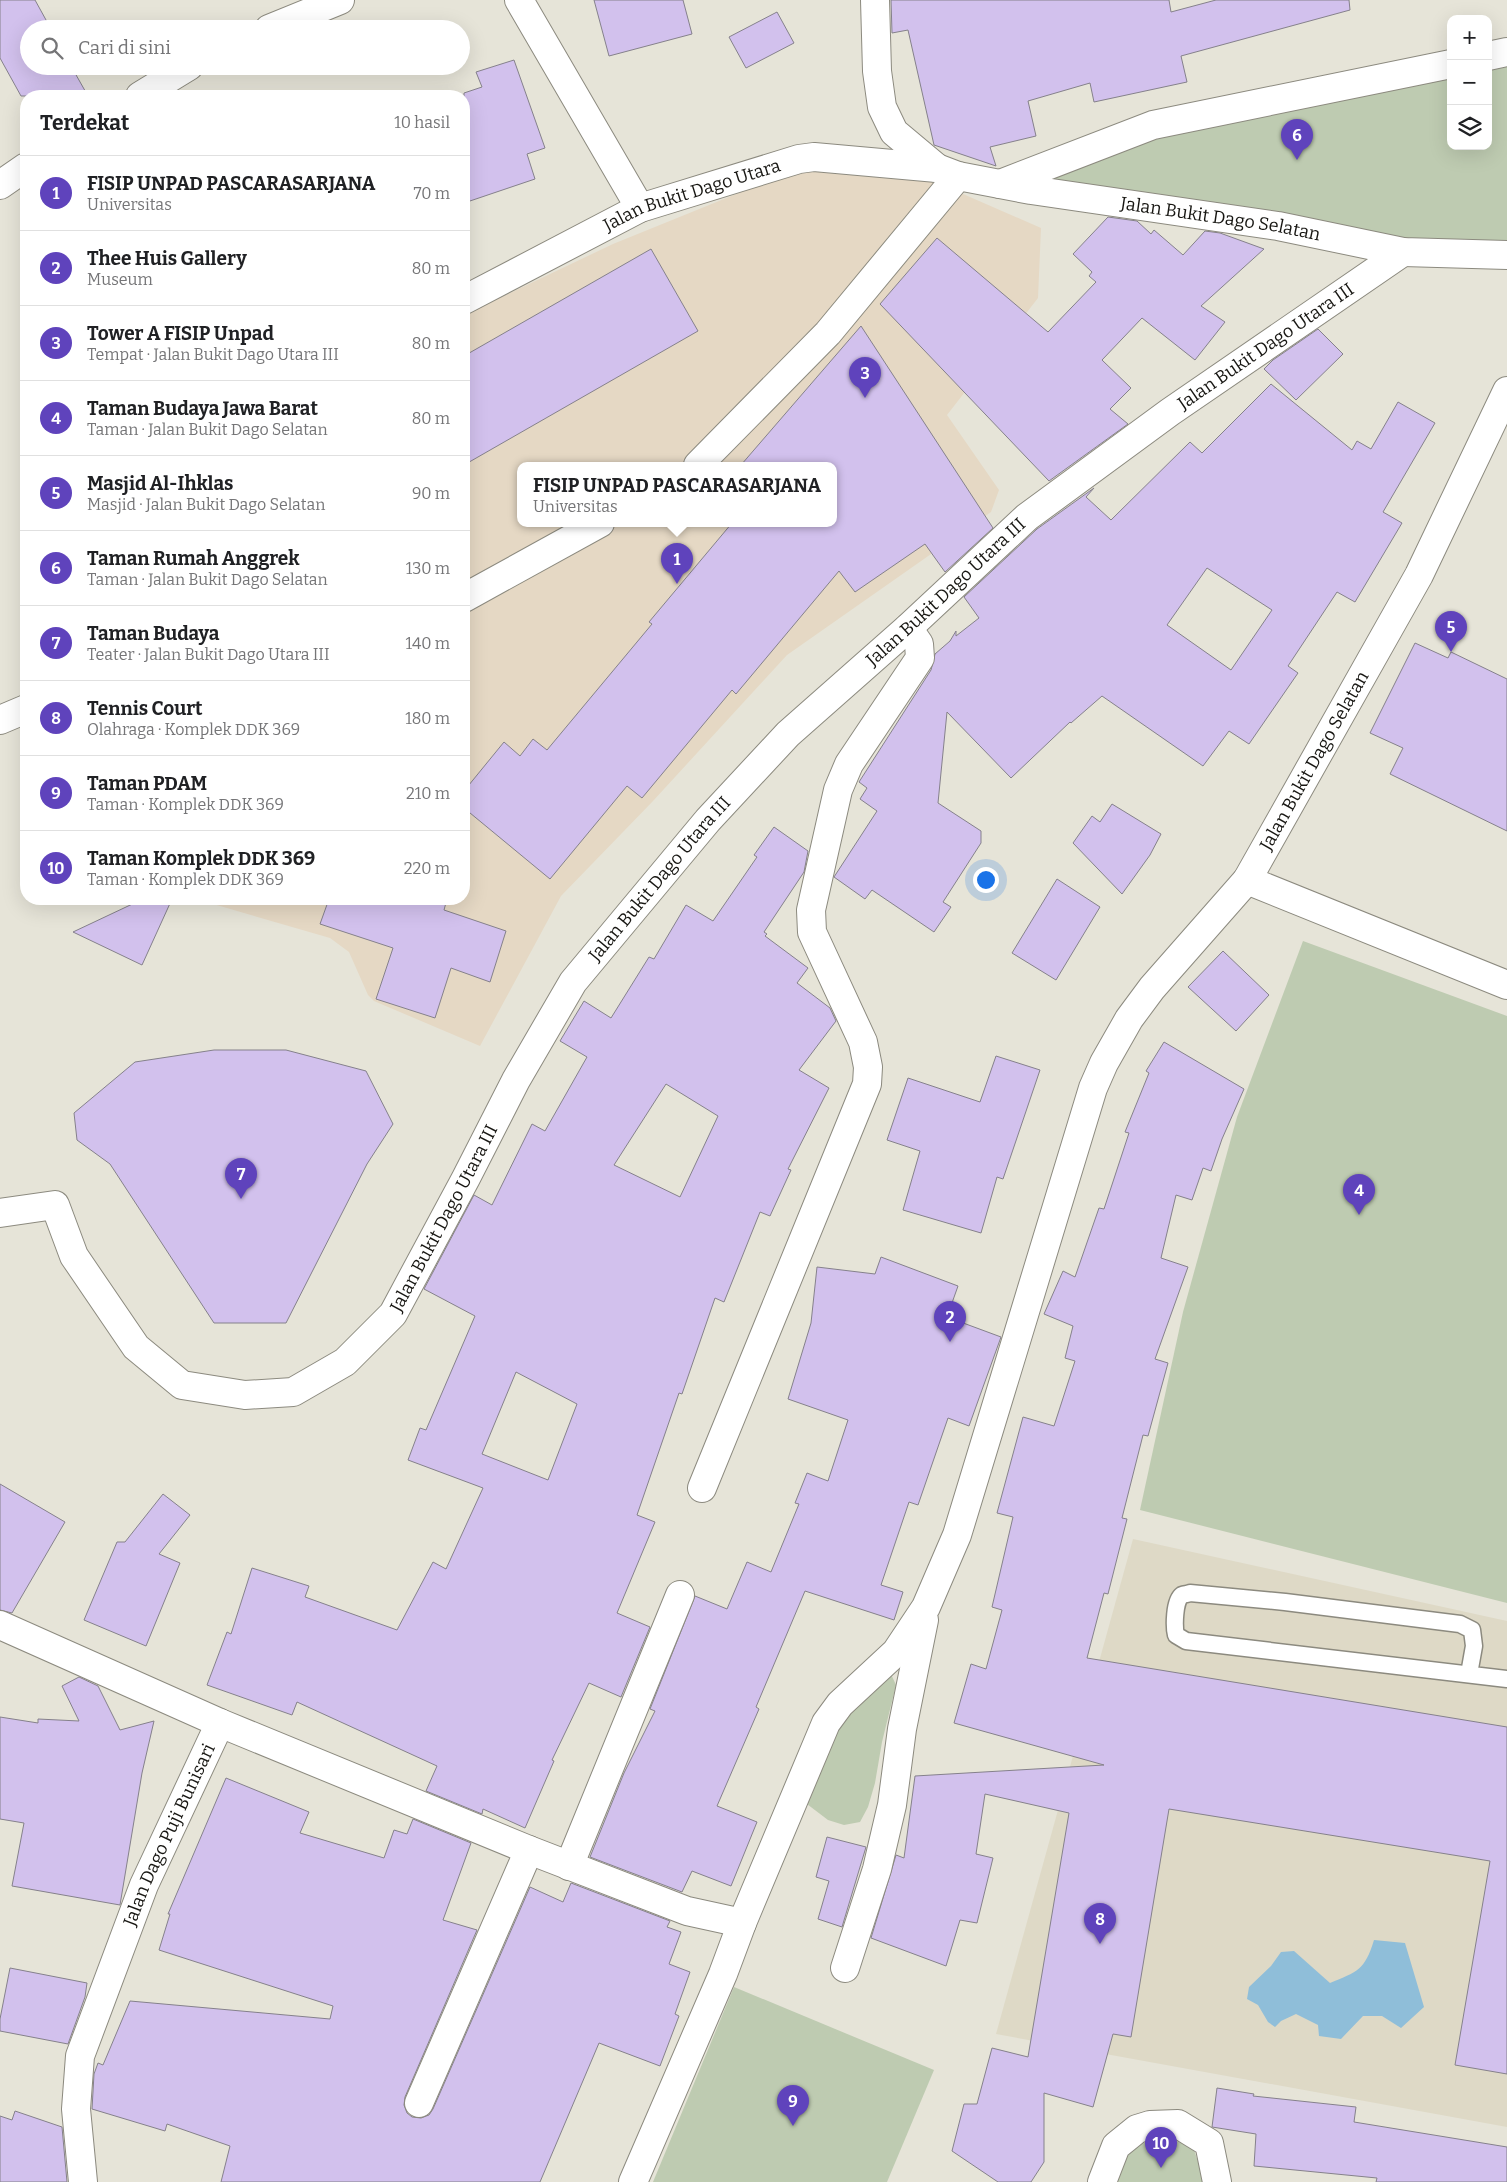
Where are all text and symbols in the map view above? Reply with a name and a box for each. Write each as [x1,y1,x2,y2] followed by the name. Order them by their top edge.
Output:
[1447,15,1492,150] map controls
[1447,15,1492,60] button: +
[20,20,470,75] search box
[38,34,66,62] icon: search
[78,36,171,59] text: Cari di sini
[1447,60,1492,105] button: −
[1447,105,1492,150] button: layers
[40,110,129,136] text: Terdekat
[394,113,450,132] text: 10 hasil
[1281,119,1313,160] pin: 6
[599,154,783,237] street label: Jalan Bukit Dago Utara
[87,172,375,195] text: FISIP UNPAD PASCARASARJANA
[53,184,59,203] text: 1
[414,184,450,203] text: 70 m
[1118,192,1323,246] street label: Jalan Bukit Dago Selatan
[87,195,172,214] text: Universitas
[87,247,247,270] text: Thee Huis Gallery
[51,259,61,278] text: 2
[412,259,450,278] text: 80 m
[87,270,153,289] text: Museum
[1173,278,1358,415] street label: Jalan Bukit Dago Utara III
[87,322,274,345] text: Tower A FISIP Unpad
[51,334,61,353] text: 3
[412,334,450,353] text: 80 m
[87,345,339,364] text: Tempat · Jalan Bukit Dago Utara III
[849,357,881,398] pin: 3
[87,397,318,420] text: Taman Budaya Jawa Barat
[51,409,61,428] text: 4
[412,409,450,428] text: 80 m
[87,420,328,439] text: Taman · Jalan Bukit Dago Selatan
[517,462,837,527] popup
[87,472,233,495] text: Masjid Al-Ihklas
[533,474,821,497] text: FISIP UNPAD PASCARASARJANA
[52,484,60,503] text: 5
[412,484,450,503] text: 90 m
[87,495,325,514] text: Masjid · Jalan Bukit Dago Selatan
[533,497,618,516] text: Universitas
[861,513,1030,671] street label: Jalan Bukit Dago Utara III
[661,543,693,584] pin: 1
[87,547,300,570] text: Taman Rumah Anggrek
[51,559,61,578] text: 6
[406,559,450,578] text: 130 m
[87,570,328,589] text: Taman · Jalan Bukit Dago Selatan
[1435,611,1467,652] pin: 5
[87,622,219,645] text: Taman Budaya
[52,634,60,653] text: 7
[405,634,450,653] text: 140 m
[87,645,330,664] text: Teater · Jalan Bukit Dago Utara III
[1255,667,1374,855] street label: Jalan Bukit Dago Selatan
[87,697,203,720] text: Tennis Court
[51,709,61,728] text: 8
[405,709,450,728] text: 180 m
[87,720,300,739] text: Olahraga · Komplek DDK 369
[87,772,207,795] text: Taman PDAM
[51,784,61,803] text: 9
[406,784,450,803] text: 210 m
[583,792,735,967] street label: Jalan Bukit Dago Utara III
[87,795,284,814] text: Taman · Komplek DDK 369
[87,847,315,870] text: Taman Komplek DDK 369
[47,859,65,878] text: 10
[404,859,450,878] text: 220 m
[973,867,999,893] your location
[87,870,284,889] text: Taman · Komplek DDK 369
[385,1121,502,1317] street label: Jalan Bukit Dago Utara III
[225,1158,257,1199] pin: 7
[1343,1174,1375,1215] pin: 4
[934,1301,966,1342] pin: 2
[118,1740,220,1930] street label: Jalan Dago Puji Bunisari
[1084,1903,1116,1944] pin: 8
[777,2085,809,2126] pin: 9
[1145,2127,1177,2168] pin: 10

